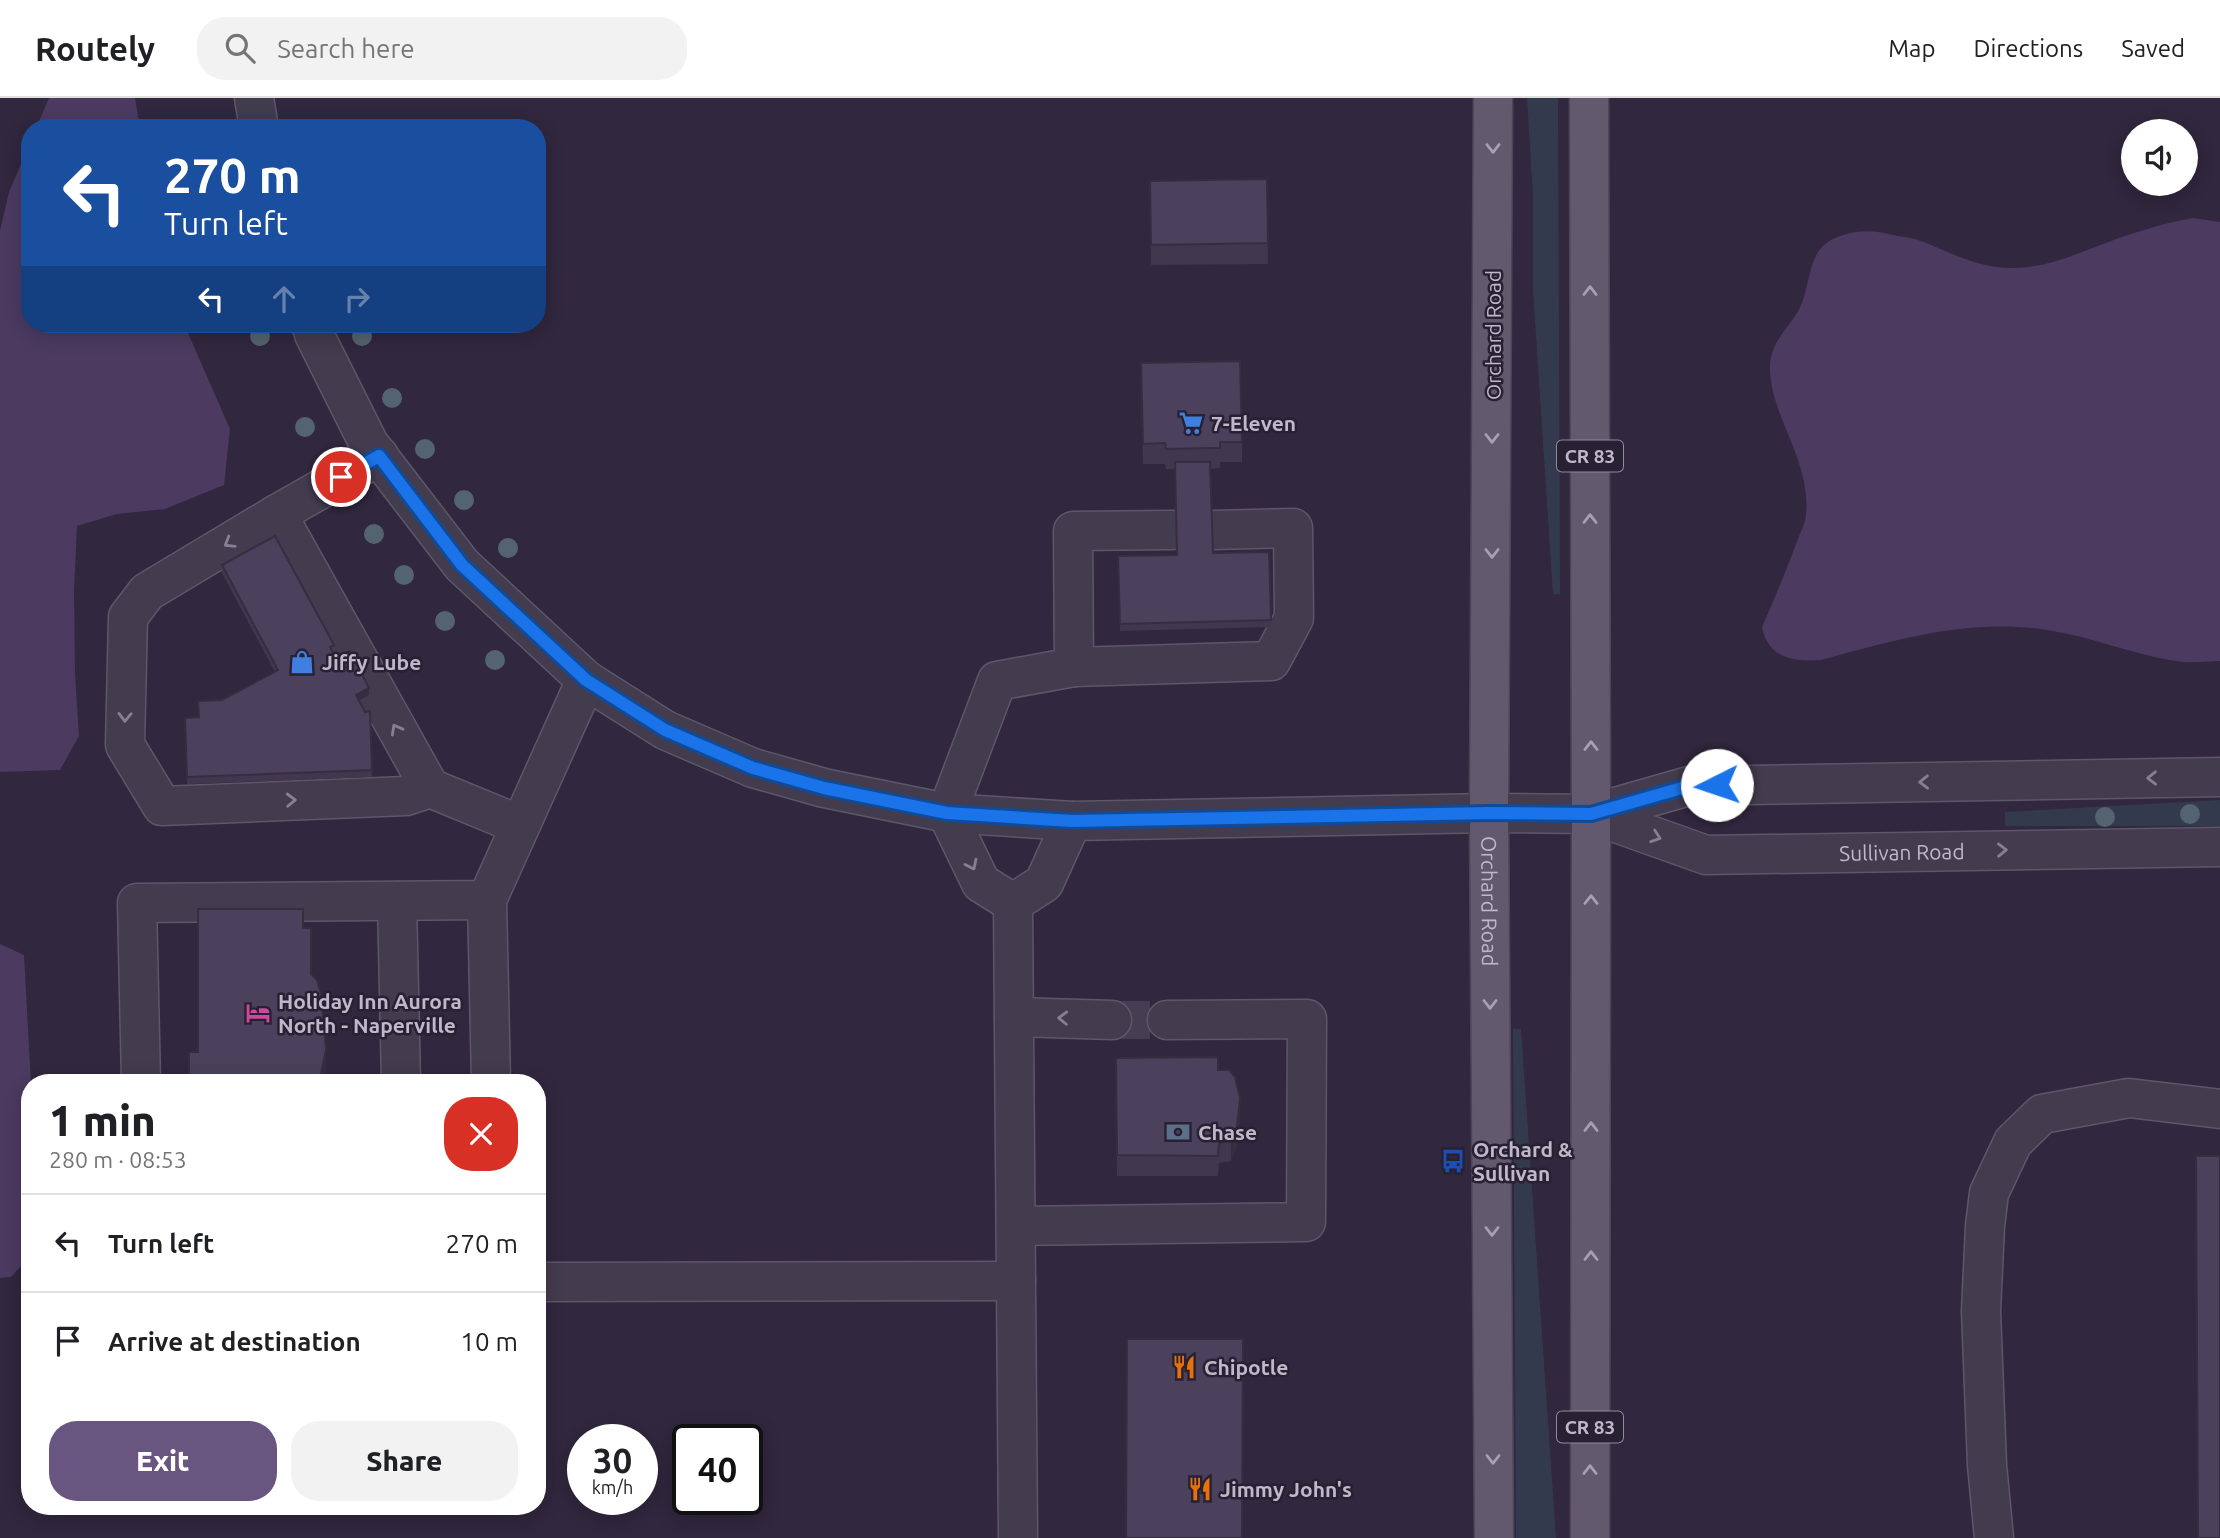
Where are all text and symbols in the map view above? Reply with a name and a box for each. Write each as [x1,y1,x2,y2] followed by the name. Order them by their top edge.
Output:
[197,17,687,80] search box
[221,29,259,67] icon: search
[35,30,155,67] text: Routely
[277,34,415,63] text: Search here
[1888,35,1935,62] text: Map
[1973,35,2083,62] text: Directions
[2121,35,2185,62] text: Saved
[2121,119,2198,196] map controls
[2121,119,2198,196] button: sound
[1485,143,1501,154] one-way arrow
[49,147,140,238] icon: left
[164,147,301,202] text: 270 m
[164,205,288,241] text: Turn left
[1481,270,1505,400] street label: Orchard Road
[192,280,230,318] icon: left
[265,280,303,318] icon: ahead
[338,280,376,318] icon: right
[1582,285,1598,296] one-way arrow
[1177,409,1205,437] supermarket icon: 7-Eleven
[1211,411,1296,435] place label: 7-Eleven
[1484,433,1500,443] one-way arrow
[1557,440,1623,472] road number: CR 83
[311,447,371,507] pin
[322,458,360,496] icon: arrive
[1582,513,1598,523] one-way arrow
[223,535,236,548] one-way arrow
[1484,548,1500,559] one-way arrow
[288,648,316,676] shop icon: Jiffy Lube
[322,650,421,674] place label: Jiffy Lube
[118,712,133,723] one-way arrow
[391,723,404,736] one-way arrow
[1583,740,1599,751] one-way arrow
[1680,748,1754,822] position arrow
[2146,771,2157,786] one-way arrow
[1919,774,1929,790] one-way arrow
[285,793,296,808] one-way arrow
[1649,829,1661,843] one-way arrow
[1477,836,1502,966] street label: Orchard Road
[1839,839,1965,865] street label: Sullivan Road
[1997,843,2008,858] one-way arrow
[964,858,978,870] one-way arrow
[1583,894,1599,905] one-way arrow
[278,989,462,1037] place label: Holiday Inn Aurora North - Naperville
[244,999,272,1027] hotel icon: Holiday Inn Aurora North - Naperville
[1482,999,1498,1010] one-way arrow
[1057,1011,1068,1026] one-way arrow
[49,1097,156,1144] text: 1 min
[444,1097,518,1171] button: close
[1164,1118,1192,1146] bank icon: Chase
[1198,1120,1257,1144] place label: Chase
[1583,1122,1599,1132] one-way arrow
[1473,1137,1573,1185] place label: Orchard & Sullivan
[49,1147,187,1172] text: 280 m · 08:53
[1439,1147,1467,1175] bus stop icon: Orchard & Sullivan
[49,1224,87,1262] icon: left
[1484,1227,1500,1237] one-way arrow
[108,1229,214,1258] text: Turn left
[446,1229,518,1258] text: 270 m
[1583,1250,1598,1261] one-way arrow
[49,1322,87,1360] icon: arrive
[108,1327,361,1356] text: Arrive at destination
[460,1327,518,1356] text: 10 m
[1170,1353,1198,1381] restaurant icon: Chipotle
[1204,1355,1288,1379] place label: Chipotle
[1557,1412,1623,1442] road number: CR 83
[49,1421,277,1501] button: Exit
[291,1421,518,1501] button: Share
[672,1424,763,1515] speed limit sign: 40
[593,1440,632,1480] text: 30
[1485,1454,1501,1465] one-way arrow
[1582,1464,1598,1475] one-way arrow
[1186,1475,1214,1503] restaurant icon: Jimmy John's
[592,1477,633,1497] text: km/h
[1220,1477,1352,1501] place label: Jimmy John's

